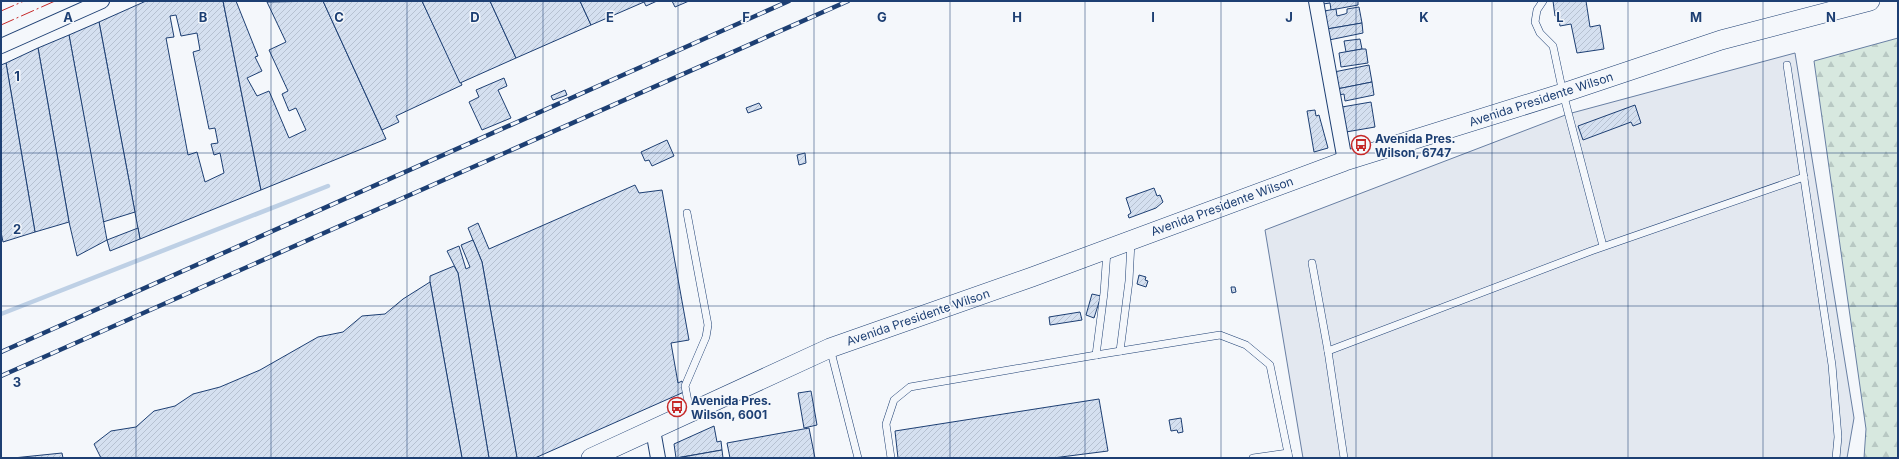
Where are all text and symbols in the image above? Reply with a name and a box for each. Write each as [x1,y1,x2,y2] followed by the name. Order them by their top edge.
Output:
[63,9,73,25] text: A
[199,9,208,25] text: B
[334,9,344,25] text: C
[470,9,480,25] text: D
[606,9,614,25] text: E
[742,9,750,25] text: F
[877,9,887,25] text: G
[1012,9,1022,25] text: H
[1151,9,1155,25] text: I
[1285,9,1293,25] text: J
[1419,9,1429,25] text: K
[1556,9,1564,25] text: L
[1690,9,1702,25] text: M
[1826,9,1836,25] text: N
[14,68,20,84] text: 1
[1467,69,1615,129] street label: Avenida Presidente Wilson
[1375,131,1456,160] place label: Avenida Pres. Wilson, 6747
[1350,134,1372,156] bus stop icon: Avenida Pres. Wilson, 6747
[1149,173,1295,239] street label: Avenida Presidente Wilson
[13,221,21,237] text: 2
[844,285,992,349] street label: Avenida Presidente Wilson
[13,374,21,390] text: 3
[691,393,772,422] place label: Avenida Pres. Wilson, 6001
[666,396,688,418] bus stop icon: Avenida Pres. Wilson, 6001

